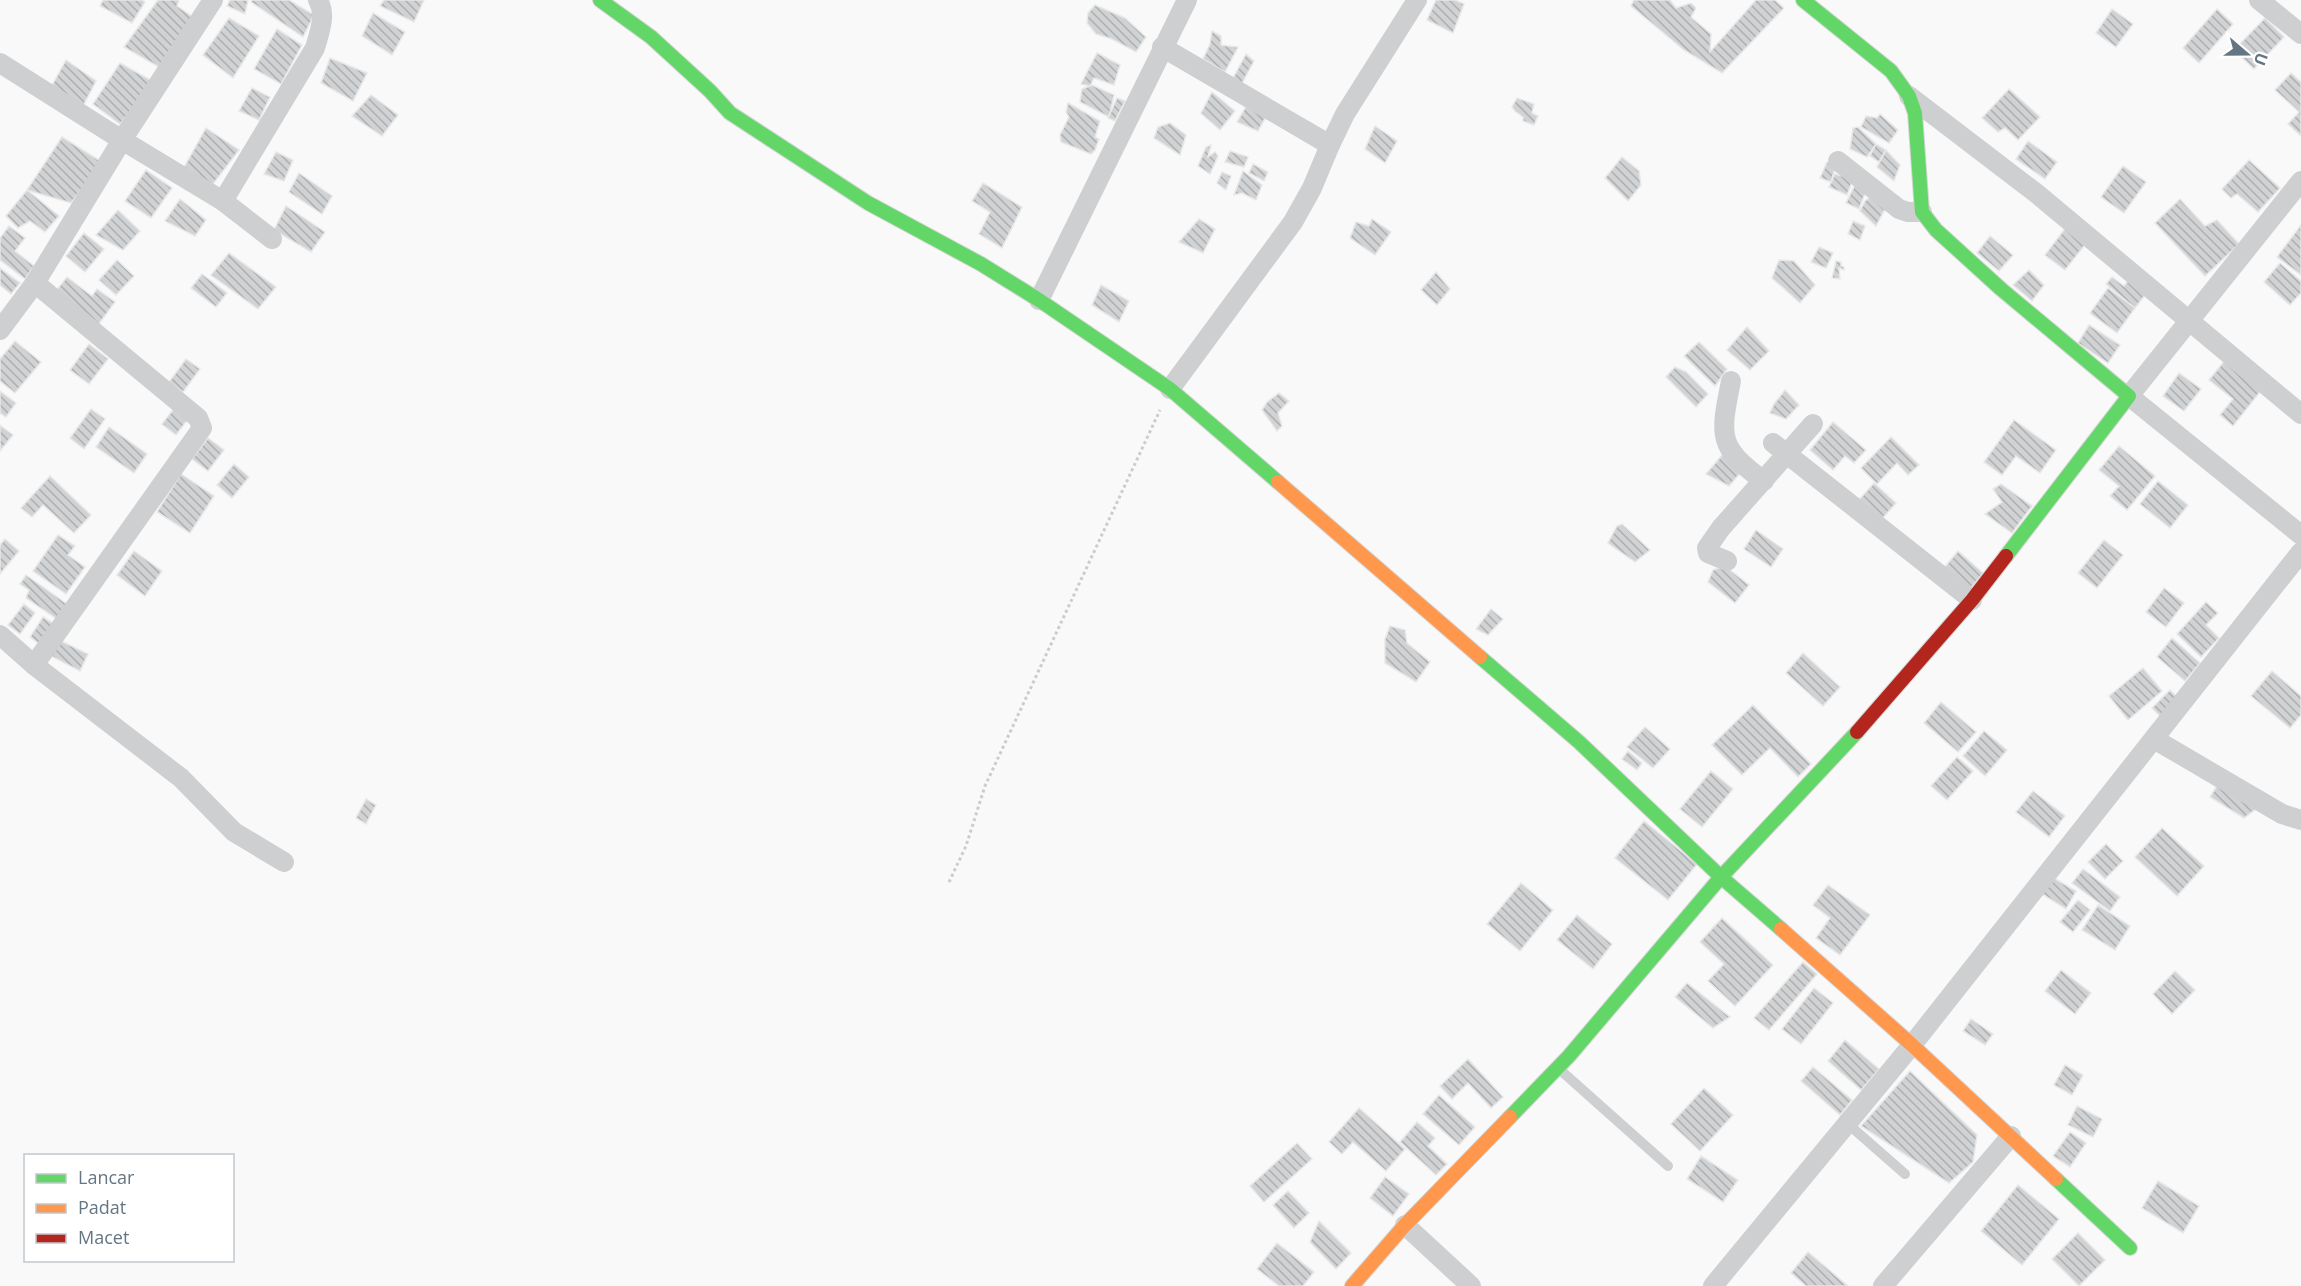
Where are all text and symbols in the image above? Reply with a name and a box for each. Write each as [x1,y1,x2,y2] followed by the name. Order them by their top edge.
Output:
[2217,24,2277,84] north arrow
[2249,50,2274,69] text: U
[24,1154,234,1262] legend
[78,1165,135,1189] text: Lancar
[78,1195,126,1219] text: Padat
[78,1225,129,1249] text: Macet

